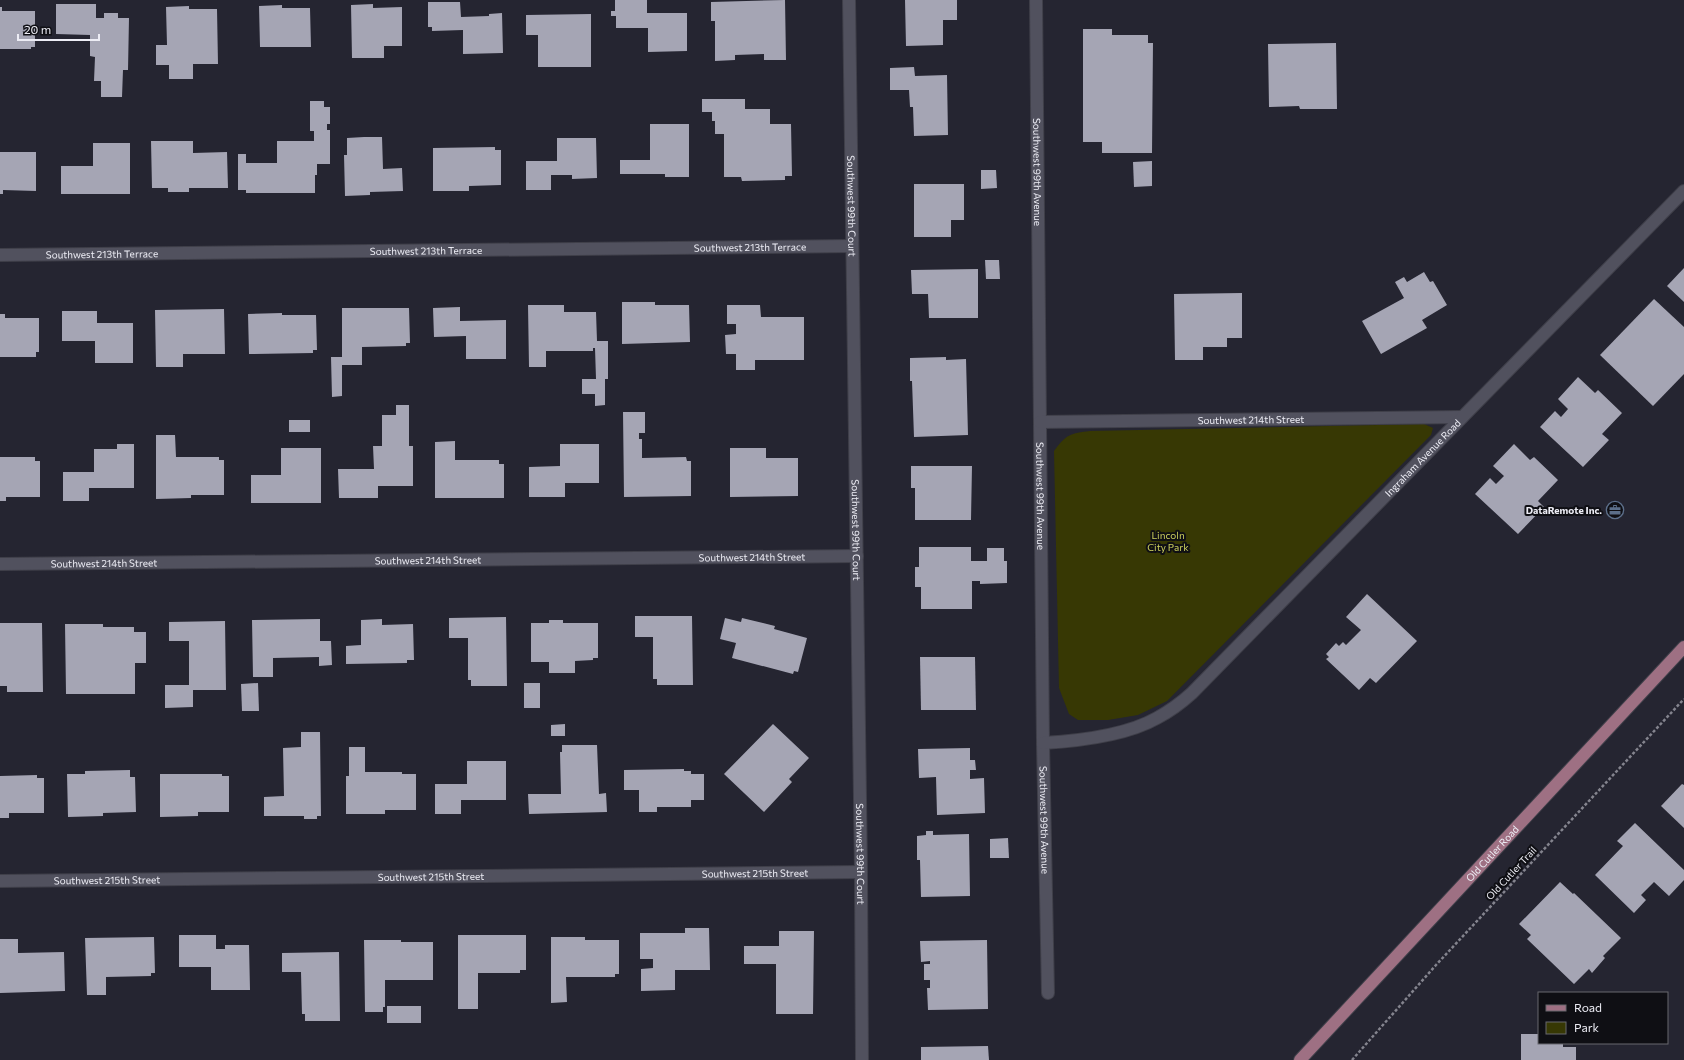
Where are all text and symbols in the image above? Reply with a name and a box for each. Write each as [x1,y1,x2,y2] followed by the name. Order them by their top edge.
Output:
[18,16,99,42] scale bar
[24,22,51,36] text: 20 m
[1031,118,1044,226] street label: Southwest 99th Avenue
[845,155,859,257] street label: Southwest 99th Court
[694,240,806,254] street label: Southwest 213th Terrace
[370,244,482,257] street label: Southwest 213th Terrace
[46,247,158,261] street label: Southwest 213th Terrace
[1198,413,1304,426] street label: Southwest 214th Street
[1382,417,1463,499] street label: Ingraham Avenue Road
[1034,442,1047,550] street label: Southwest 99th Avenue
[850,479,863,581] street label: Southwest 99th Court
[1605,500,1625,520] office icon: DataRemote Inc.
[1526,504,1602,516] place label: DataRemote Inc.
[1147,529,1189,553] park label: Lincoln City Park
[699,550,805,563] street label: Southwest 214th Street
[375,554,481,567] street label: Southwest 214th Street
[51,557,157,570] street label: Southwest 214th Street
[1037,766,1052,874] street label: Southwest 99th Avenue
[854,803,867,905] street label: Southwest 99th Court
[1463,823,1521,884] street label: Old Cutler Road
[1483,844,1539,902] street label: Old Cutler Trail
[702,867,808,880] street label: Southwest 215th Street
[378,870,484,883] street label: Southwest 215th Street
[54,873,160,886] street label: Southwest 215th Street
[1538,992,1668,1044] legend
[1574,1000,1602,1014] text: Road
[1574,1020,1600,1034] text: Park

